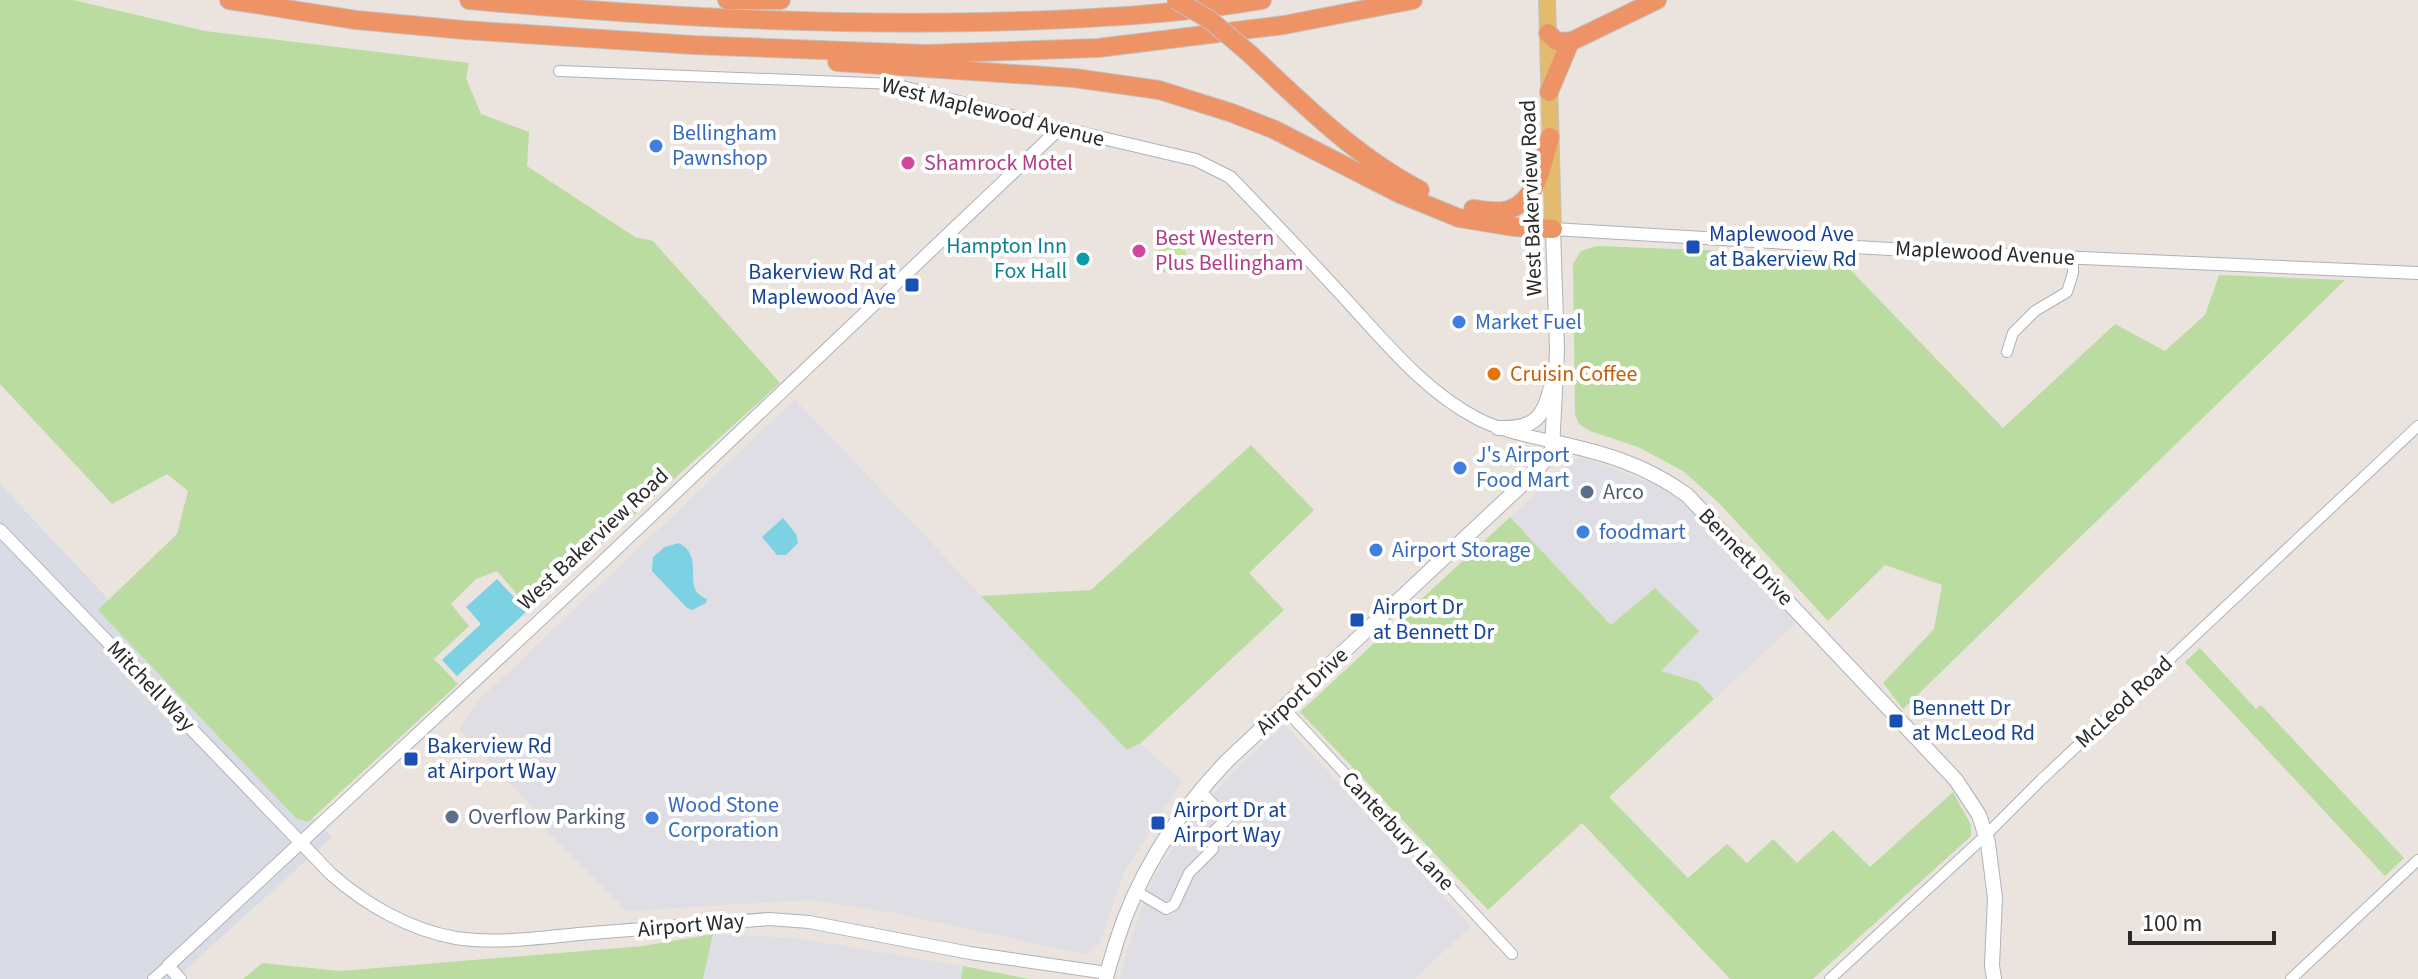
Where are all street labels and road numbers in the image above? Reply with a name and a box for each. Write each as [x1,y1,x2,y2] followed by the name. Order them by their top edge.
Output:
[878,69,1108,155] street label: West Maplewood Avenue
[1512,99,1550,297] street label: West Bakerview Road
[1894,232,2076,274] street label: Maplewood Avenue
[510,460,676,618] street label: West Bakerview Road
[1691,501,1801,613] street label: Bennett Drive
[99,633,203,739] street label: Mitchell Way
[1249,640,1355,742] street label: Airport Drive
[2068,648,2180,756] street label: McLeod Road
[1334,764,1462,898] street label: Canterbury Lane
[636,904,746,946] street label: Airport Way

